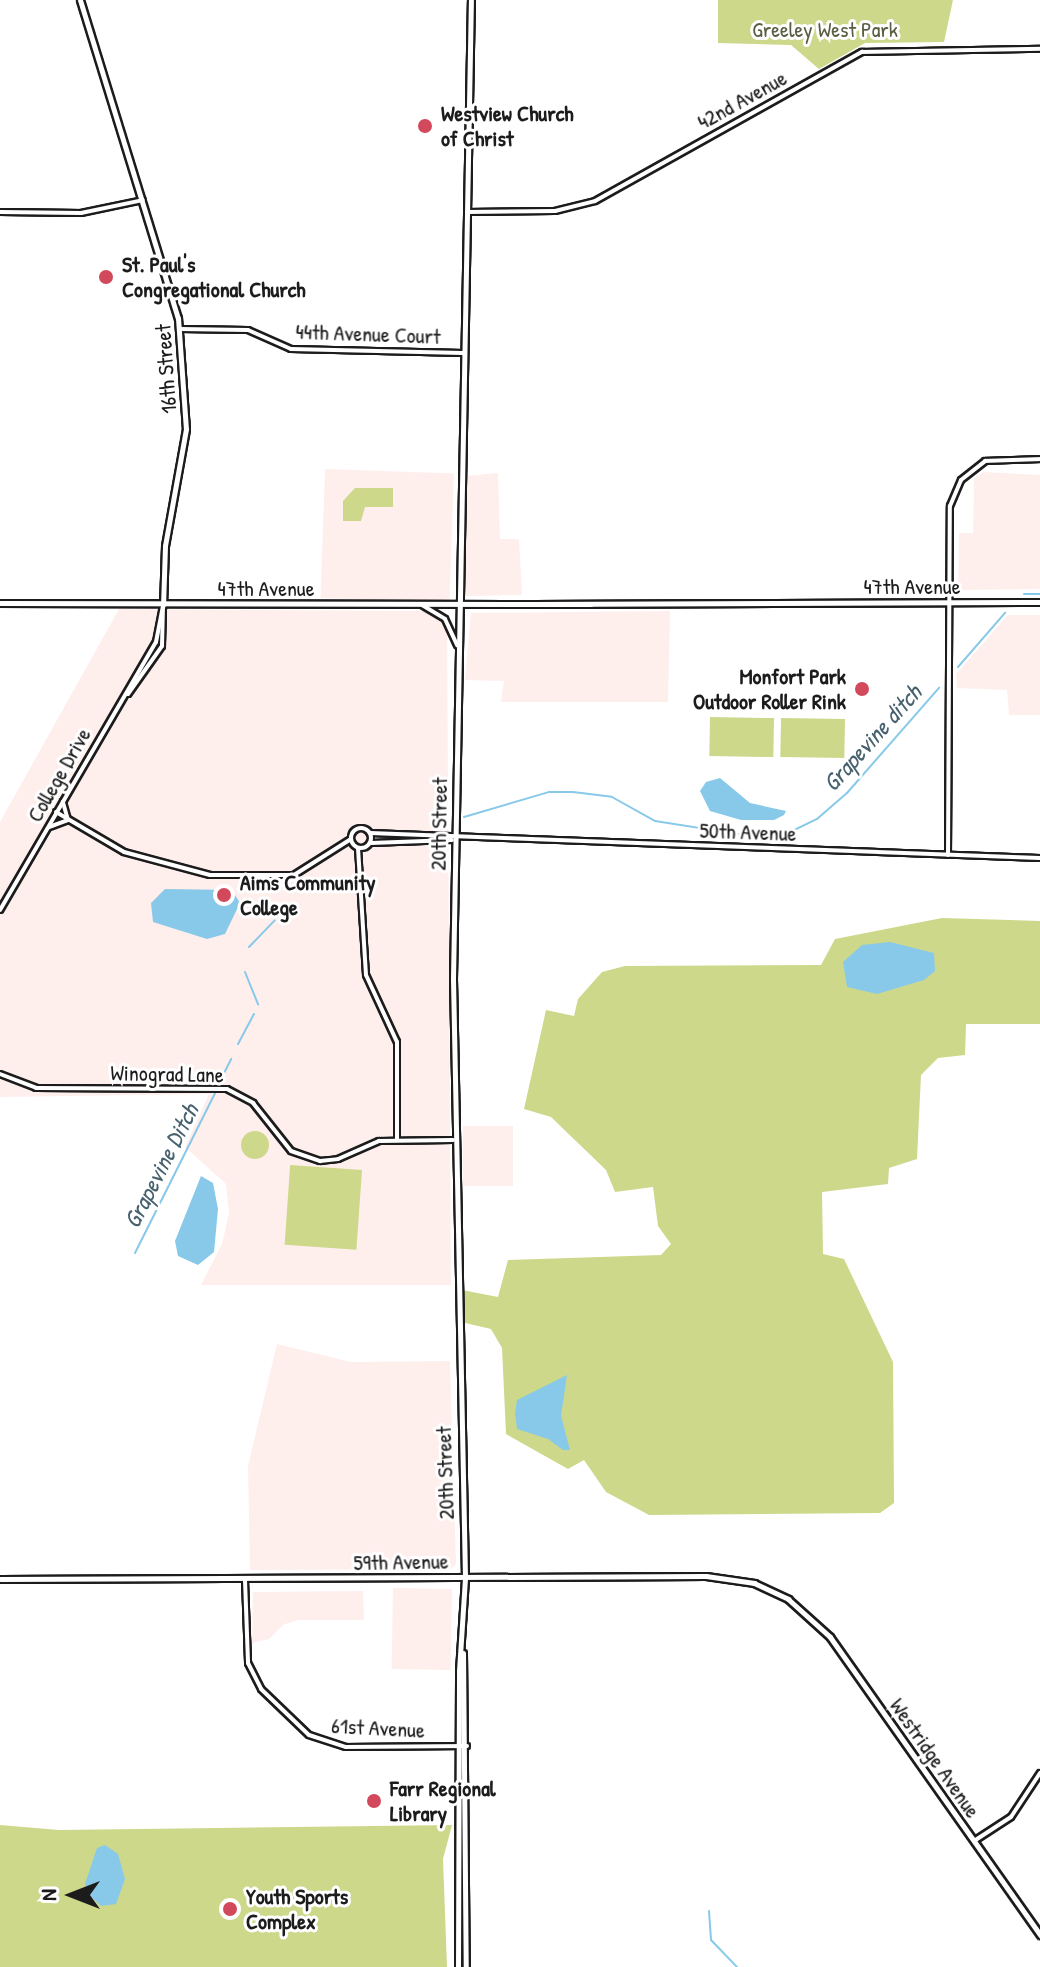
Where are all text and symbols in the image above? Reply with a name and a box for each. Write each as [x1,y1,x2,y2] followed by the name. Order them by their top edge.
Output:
[752,17,898,43] park label: Greeley West Park
[693,65,791,135] street label: 42nd Avenue
[441,100,573,152] place label: Westview Church of Christ
[416,117,434,135] marker: Westview Church of Christ
[122,251,305,302] place label: St. Paul's Congregational Church
[97,268,115,286] marker: St. Paul's Congregational Church
[295,318,441,350] street label: 44th Avenue Court
[150,323,182,415] street label: 16th Street
[864,574,960,600] street label: 47th Avenue
[218,576,314,602] street label: 47th Avenue
[693,663,846,714] place label: Monfort Park Outdoor Roller Rink
[817,679,927,797] water label: Grapevine ditch
[853,680,871,698] marker: Monfort Park Outdoor Roller Rink
[22,723,96,827] street label: College Drive
[425,777,453,871] street label: 20th Street
[699,817,797,847] street label: 50th Avenue
[240,869,376,920] place label: Aims Community College
[215,886,233,904] marker: Aims Community College
[110,1060,224,1088] street label: Winograd Lane
[117,1099,205,1233] water label: Grapevine Ditch
[430,1426,460,1520] street label: 20th Street
[353,1548,449,1576] street label: 59th Avenue
[884,1693,986,1823] street label: Westridge Avenue
[331,1712,425,1744] street label: 61st Avenue
[390,1775,496,1826] place label: Farr Regional Library
[365,1792,383,1810] marker: Farr Regional Library
[32,1855,112,1935] north arrow
[246,1883,348,1934] place label: Youth Sports Complex
[33,1889,63,1901] text: N
[221,1900,239,1918] marker: Youth Sports Complex

